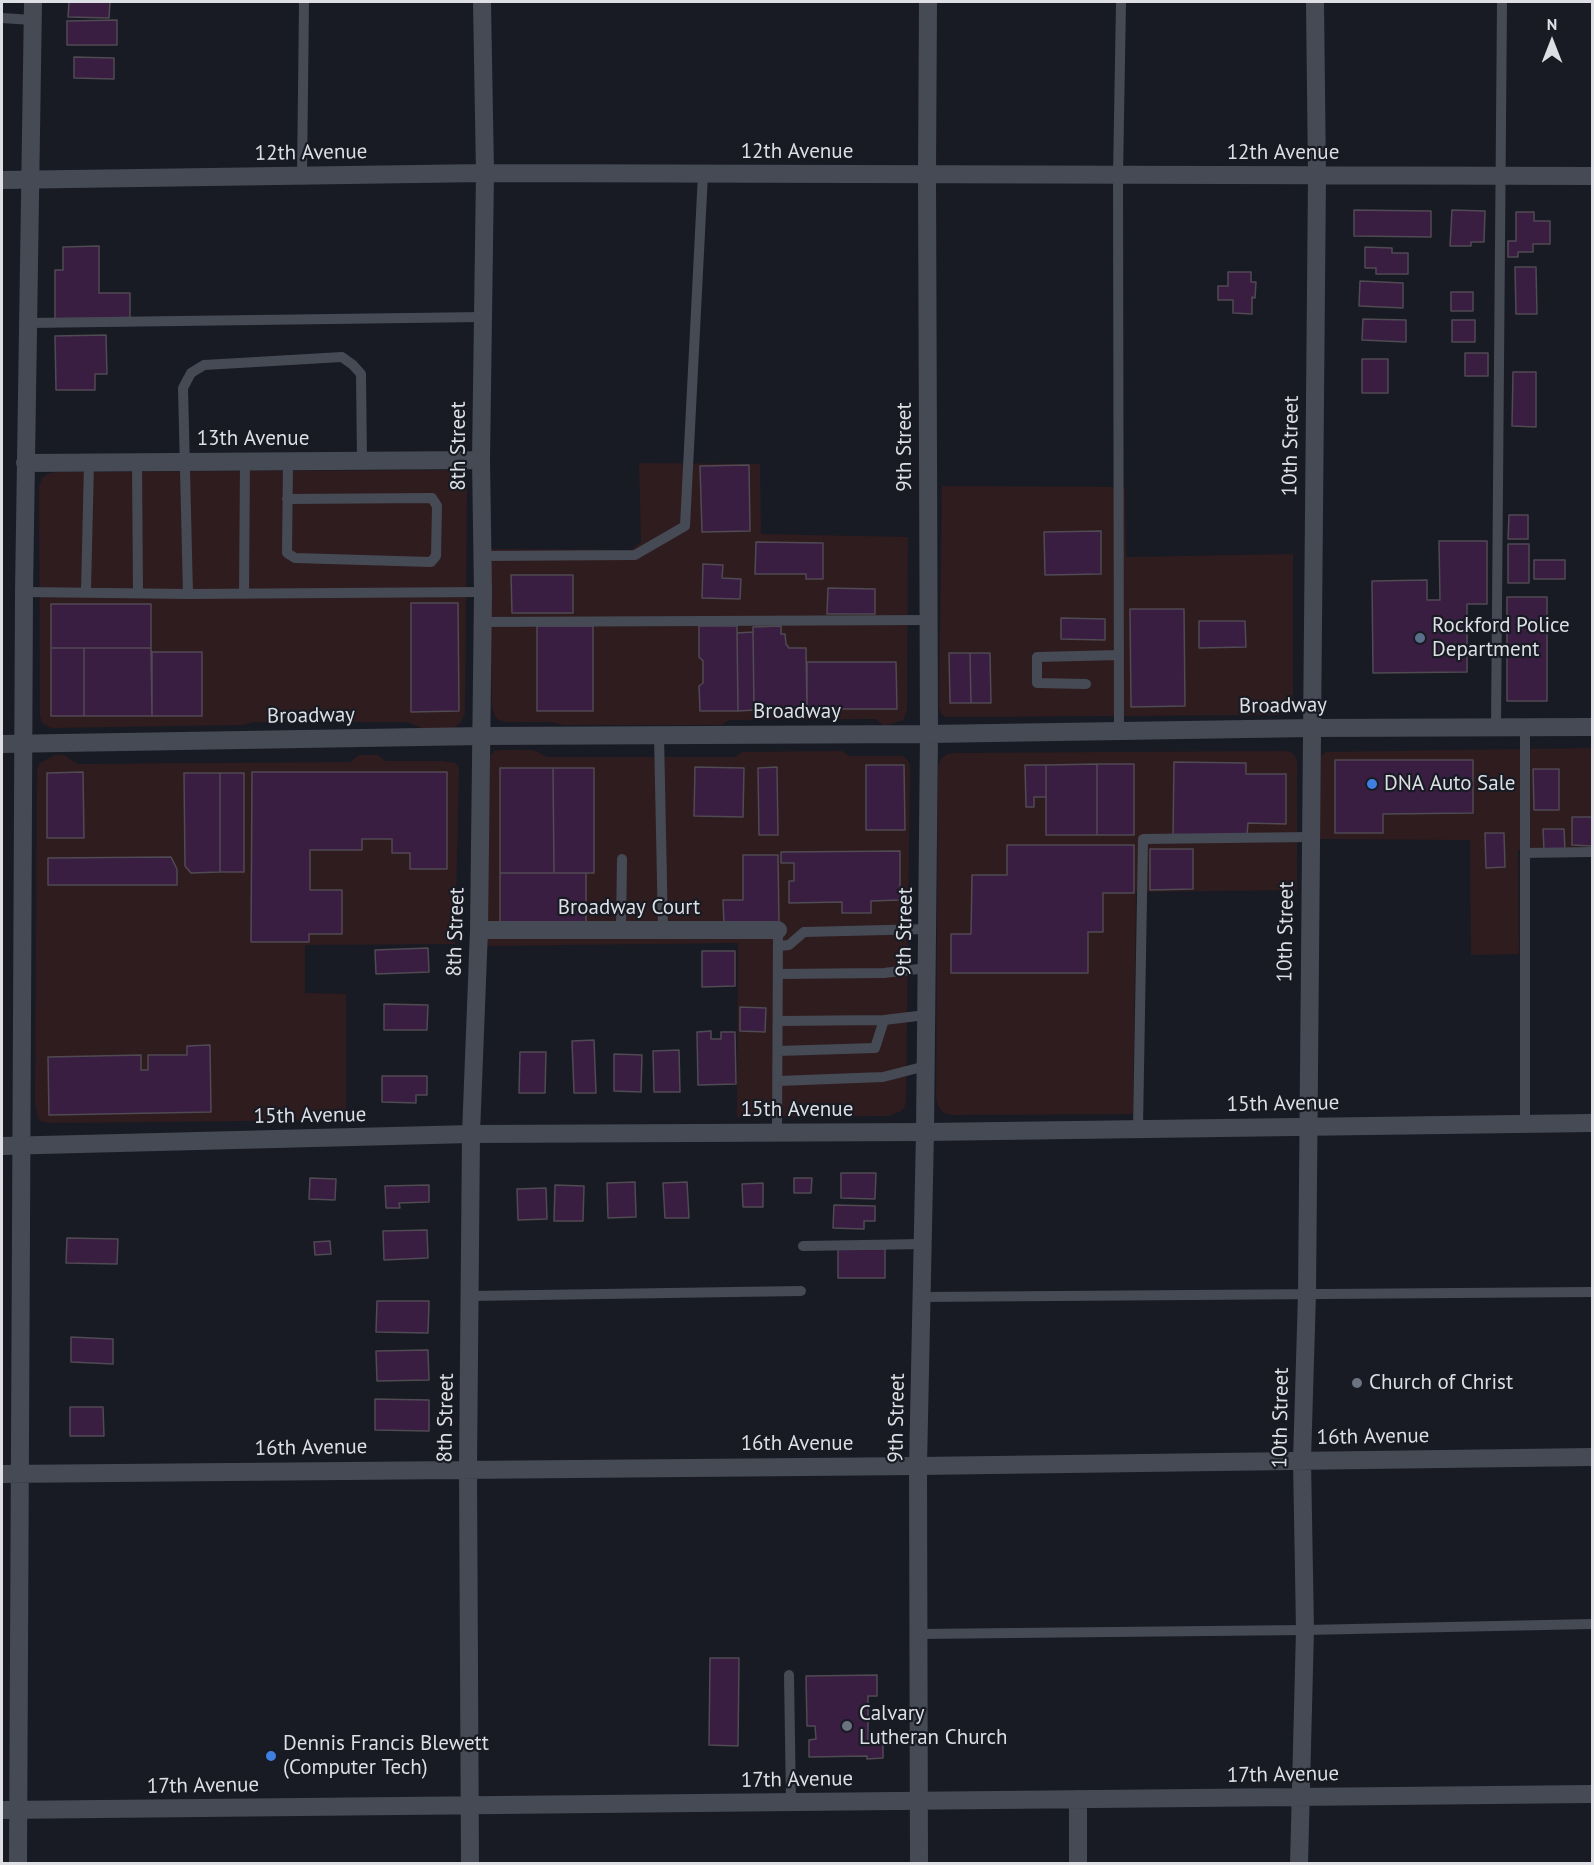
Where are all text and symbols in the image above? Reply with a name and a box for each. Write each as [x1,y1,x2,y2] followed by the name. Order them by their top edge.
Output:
[1522,12,1582,72] north arrow
[1547,14,1557,34] text: N
[254,139,368,167] street label: 12th Avenue
[741,139,853,165] street label: 12th Avenue
[1227,140,1339,166] street label: 12th Avenue
[1278,395,1304,497] street label: 10th Street
[446,401,472,491] street label: 8th Street
[892,402,918,492] street label: 9th Street
[197,426,309,452] street label: 13th Avenue
[1432,613,1570,663] place label: Rockford Police Department
[1413,631,1427,645] marker: Rockford Police Department
[1239,693,1327,719] street label: Broadway
[753,699,841,725] street label: Broadway
[267,703,355,729] street label: Broadway
[1384,771,1515,797] place label: DNA Auto Sale
[1365,777,1379,791] marker: DNA Auto Sale
[1273,881,1299,983] street label: 10th Street
[442,887,470,977] street label: 8th Street
[892,887,918,977] street label: 9th Street
[558,895,700,921] street label: Broadway Court
[1226,1090,1340,1118] street label: 15th Avenue
[741,1097,853,1123] street label: 15th Avenue
[253,1102,367,1130] street label: 15th Avenue
[1268,1367,1294,1469] street label: 10th Street
[1369,1370,1513,1396] place label: Church of Christ
[433,1373,459,1463] street label: 8th Street
[884,1373,910,1463] street label: 9th Street
[1350,1376,1364,1390] marker: Church of Christ
[1316,1423,1430,1451] street label: 16th Avenue
[741,1431,853,1457] street label: 16th Avenue
[254,1434,368,1462] street label: 16th Avenue
[859,1701,1008,1751] place label: Calvary Lutheran Church
[840,1719,854,1733] marker: Calvary Lutheran Church
[283,1731,489,1781] place label: Dennis Francis Blewett (Computer Tech)
[264,1749,278,1763] marker: Dennis Francis Blewett (Computer Tech)
[1227,1761,1339,1789] street label: 17th Avenue
[741,1766,853,1794] street label: 17th Avenue
[147,1772,259,1800] street label: 17th Avenue

